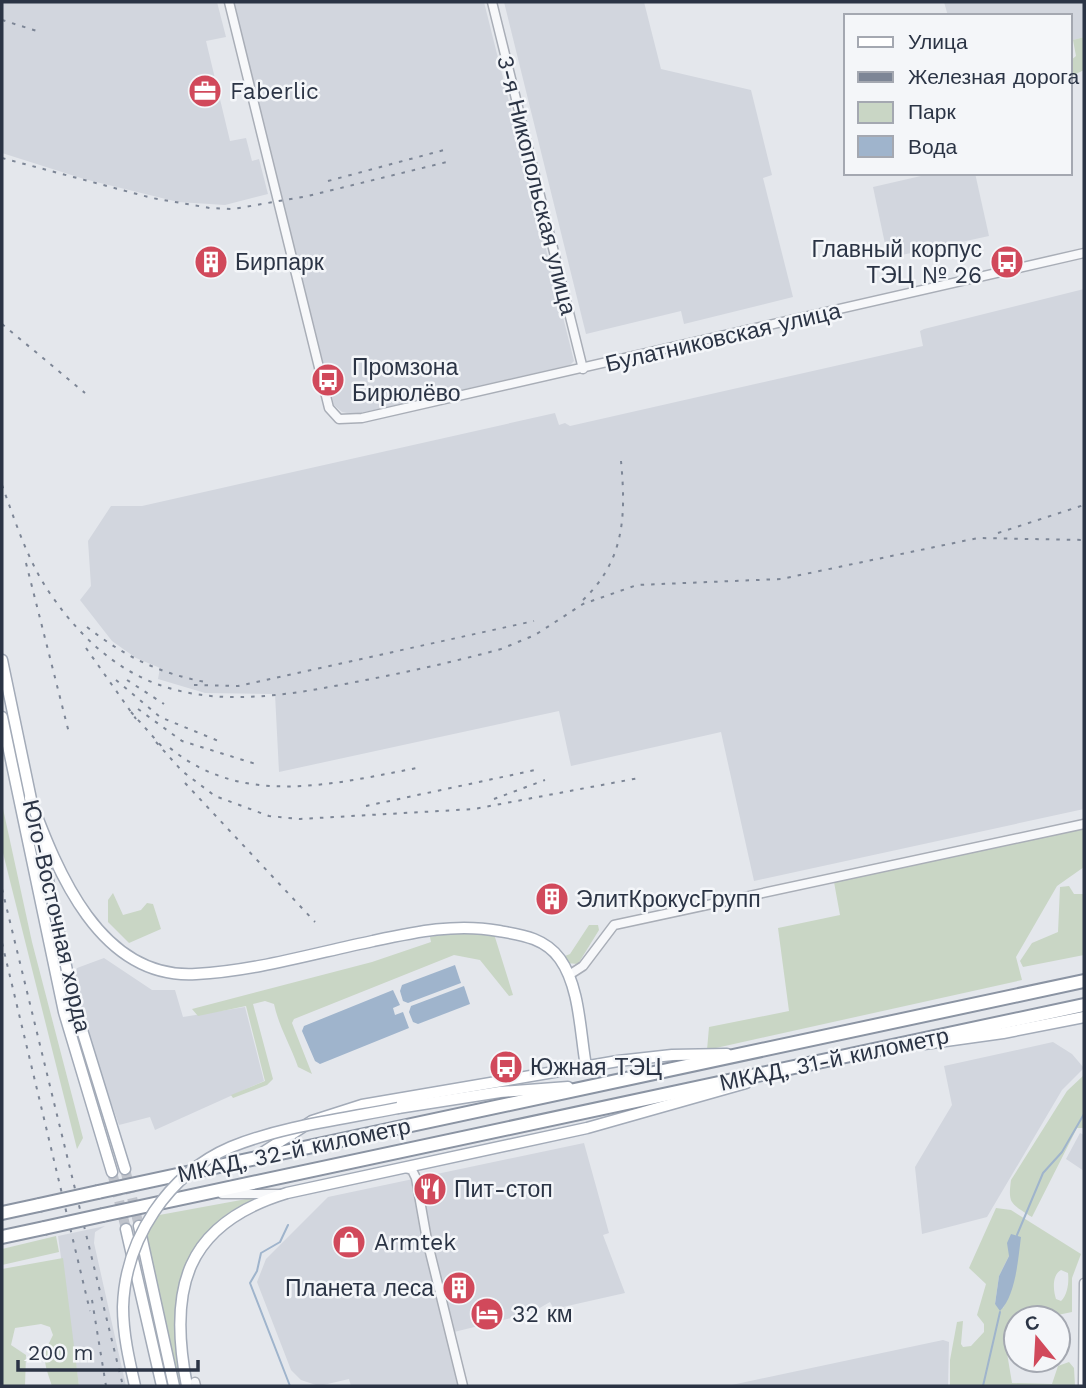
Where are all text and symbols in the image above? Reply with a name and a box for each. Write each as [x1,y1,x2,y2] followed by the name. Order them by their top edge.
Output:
[844,14,1072,175] legend
[908,29,968,54] text: Улица
[491,53,582,318] street label: 3-я Никопольская улица
[908,64,1080,89] text: Железная дорога
[186,72,224,110] office icon: Faberlic
[230,78,319,105] place label: Faberlic
[908,99,956,124] text: Парк
[908,134,957,159] text: Вода
[811,236,982,289] place label: Главный корпус ТЭЦ № 26
[192,243,230,281] building icon: Бирпарк
[988,243,1026,281] bus stop icon: Главный корпус ТЭЦ № 26
[235,249,325,276] place label: Бирпарк
[603,297,844,378] street label: Булатниковская улица
[352,354,460,407] place label: Промзона Бирюлёво
[309,361,347,399] bus stop icon: Промзона Бирюлёво
[17,797,96,1035] street label: Юго-Восточная хорда
[533,880,571,918] building icon: ЭлитКрокусГрупп
[576,886,761,913] place label: ЭлитКрокусГрупп
[717,1022,951,1097] street label: МКАД, 31-й километр
[487,1048,525,1086] bus stop icon: Южная ТЭЦ
[530,1054,662,1081] place label: Южная ТЭЦ
[175,1113,413,1188] street label: МКАД, 32-й километр
[411,1170,449,1208] restaurant icon: Пит-стоп
[454,1176,553,1203] place label: Пит-стоп
[330,1223,368,1261] shop icon: Armtek
[374,1229,456,1256] place label: Armtek
[440,1269,478,1307] building icon: Планета леса
[285,1275,434,1302] place label: Планета леса
[468,1295,506,1333] hotel icon: 32 км
[512,1301,573,1328] place label: 32 км
[1002,1304,1072,1374] north arrow
[1022,1310,1042,1336] text: С
[18,1328,198,1372] scale bar
[28,1340,94,1365] text: 200 m

